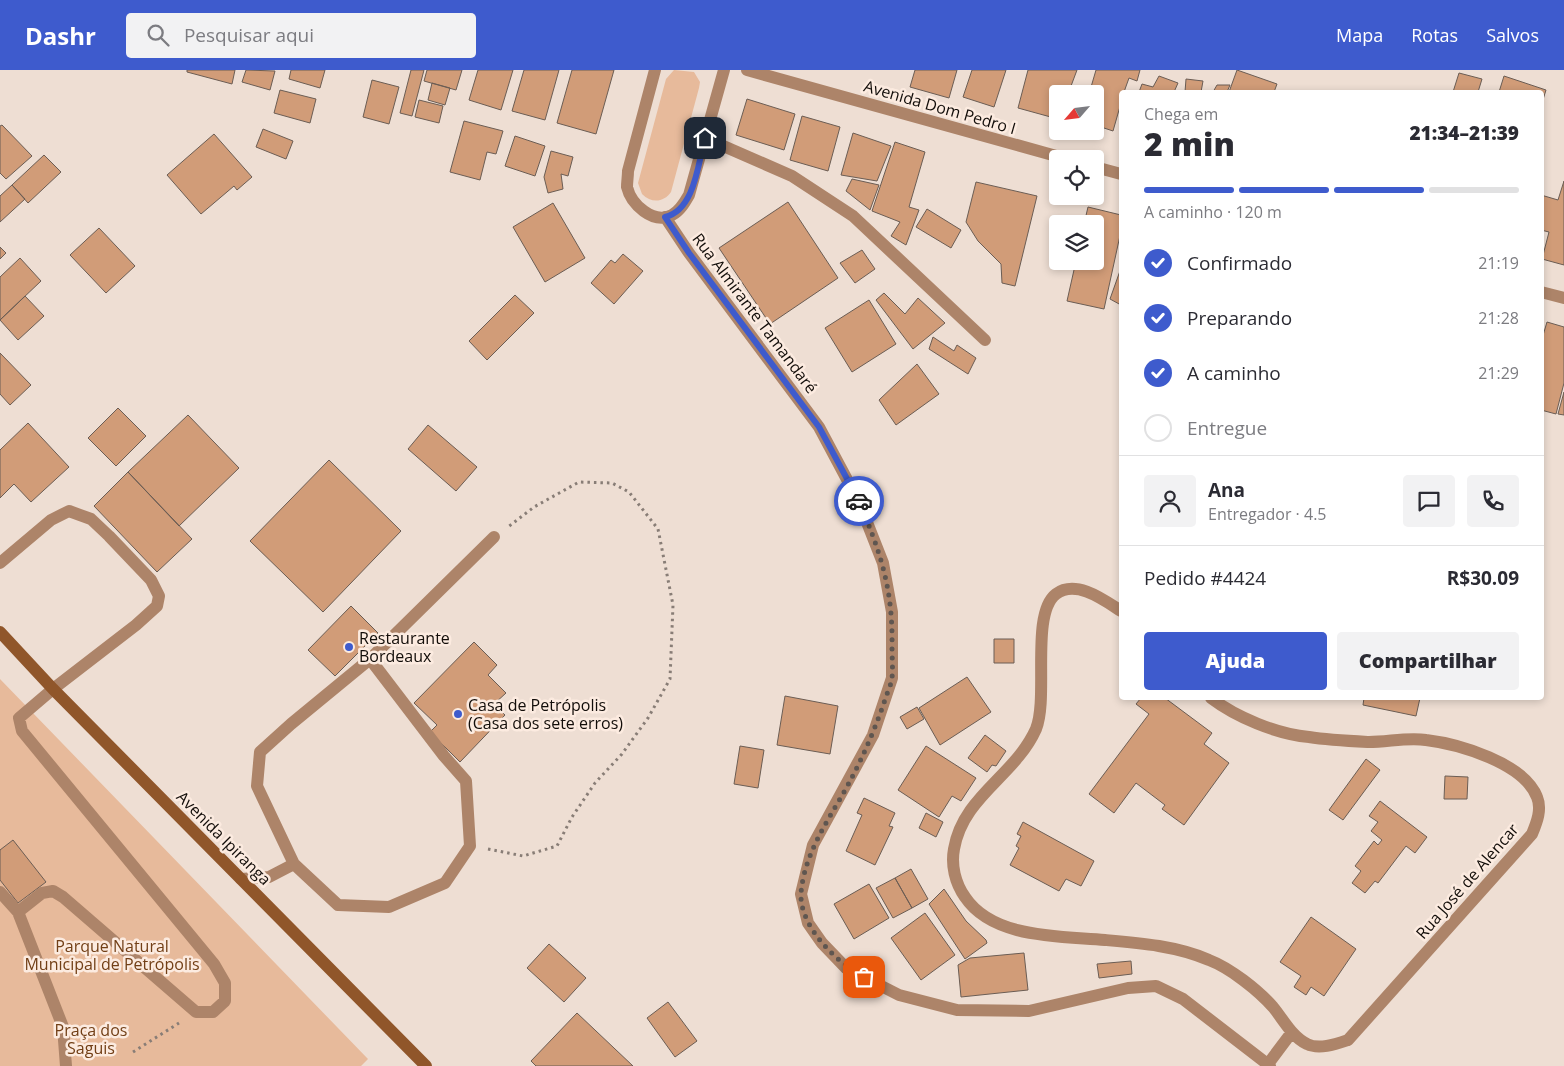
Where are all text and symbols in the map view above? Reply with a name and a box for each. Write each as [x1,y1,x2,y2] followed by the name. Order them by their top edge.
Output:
[126,13,476,58] search box
[25,19,96,52] text: Dashr
[144,21,172,49] icon: search
[184,22,314,48] text: Pesquisar aqui
[1336,23,1383,47] text: Mapa
[1411,23,1458,47] text: Rotas
[1486,23,1539,47] text: Salvos
[861,75,1019,139] street label: Avenida Dom Pedro I
[1049,85,1104,140] north arrow
[1049,85,1104,270] map controls
[1144,103,1218,125] text: Chega em
[684,117,726,159] pin
[1409,120,1519,146] text: 21:34–21:39
[1144,122,1235,165] text: 2 min
[691,124,719,152] icon: home
[1049,150,1104,205] button: locate
[1144,201,1282,223] text: A caminho · 120 m
[1049,215,1104,270] button: layers
[687,228,823,398] street label: Rua Almirante Tamandaré
[1144,249,1172,277] icon: check
[1187,250,1292,276] text: Confirmado
[1478,252,1519,274] text: 21:19
[1144,304,1172,332] icon: check
[1187,305,1292,331] text: Preparando
[1478,307,1519,329] text: 21:28
[1144,359,1172,387] icon: check
[1187,360,1281,386] text: A caminho
[1478,362,1519,384] text: 21:29
[1187,415,1267,441] text: Entregue
[1144,475,1196,527] button: person
[1403,475,1455,527] button: chat
[1467,475,1519,527] button: phone
[834,476,884,526] courier
[1208,477,1245,503] text: Ana
[845,487,873,515] icon: car
[1208,503,1326,525] text: Entregador · 4.5
[1144,565,1266,591] text: Pedido #4424
[1447,565,1519,591] text: R$30.09
[359,627,450,667] place label: Restaurante Bordeaux
[1144,632,1327,690] button: Ajuda
[1337,632,1519,690] button: Compartilhar
[343,641,355,653] marker: Restaurante Bordeaux
[468,694,623,734] place label: Casa de Petrópolis (Casa dos sete erros)
[452,708,464,720] marker: Casa de Petrópolis (Casa dos sete erros)
[172,786,276,890] street label: Avenida Ipiranga
[1411,818,1524,943] street label: Rua José de Alencar
[24,935,200,975] park label: Parque Natural Municipal de Petrópolis
[843,956,885,998] pin
[850,963,878,991] icon: bag
[55,1019,127,1059] park label: Praça dos Saguis

